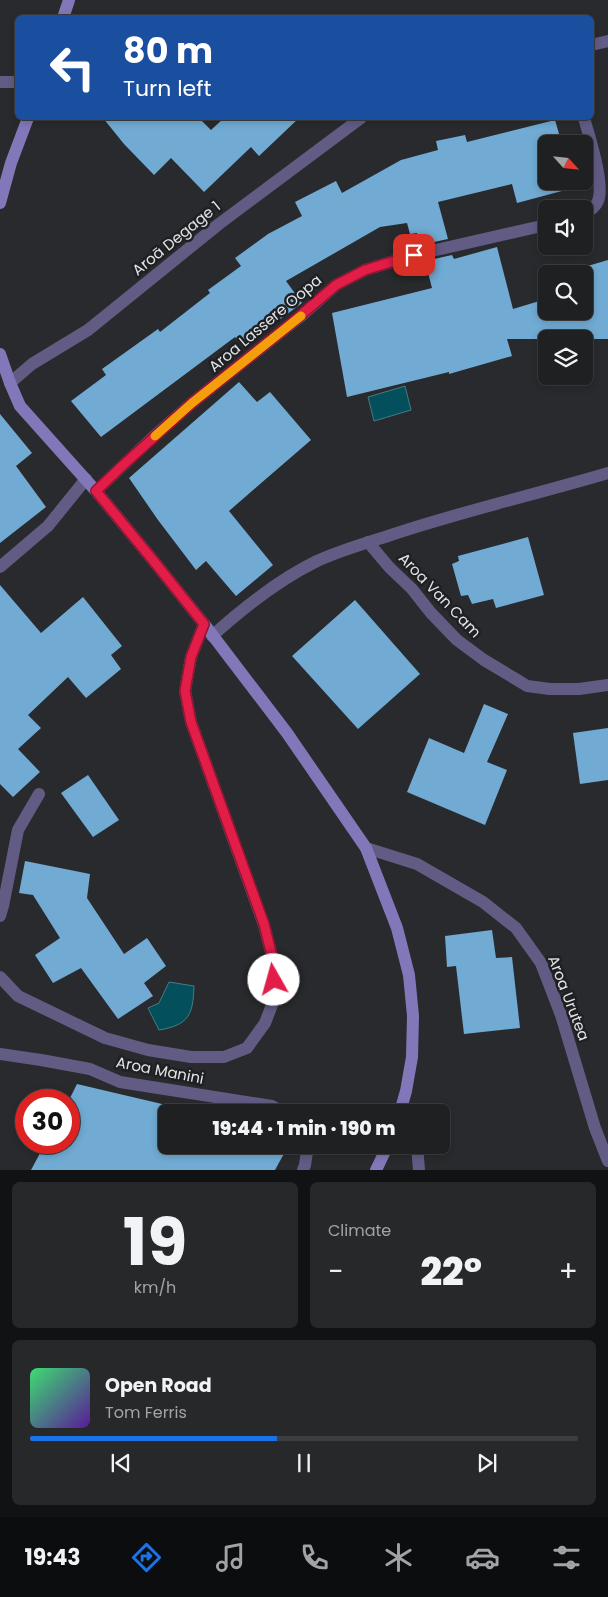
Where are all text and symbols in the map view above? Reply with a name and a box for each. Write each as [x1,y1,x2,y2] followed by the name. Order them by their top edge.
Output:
[123,26,213,75] text: 80 m
[40,35,105,100] icon: left
[123,73,211,104] text: Turn left
[538,135,592,190] north arrow
[538,135,593,385] map controls
[127,196,225,280] street label: Aroā Degage 1
[538,200,593,255] button: sound
[393,234,435,276] pin
[400,241,428,269] icon: arrive
[538,265,593,320] button: search
[204,269,326,377] street label: Aroa Lassere Oopa
[538,330,593,385] button: layers
[394,548,486,642] street label: Aroa Van Cam
[543,952,595,1044] street label: Aroa Urutea
[247,953,299,1005] position arrow
[114,1051,206,1089] street label: Aroa Manini
[15,1089,80,1154] speed limit sign: 30
[212,1115,396,1142] text: 19:44 · 1 min · 190 m
[123,1197,187,1288] text: 19
[328,1219,391,1242] text: Climate
[420,1245,482,1298] text: 22°
[328,1252,343,1291] text: −
[559,1252,578,1291] text: +
[134,1276,176,1299] text: km/h
[105,1372,212,1399] text: Open Road
[105,1401,187,1424] text: Tom Ferris
[107,1449,135,1477] icon: previous
[290,1449,318,1477] icon: pause
[473,1449,501,1477] icon: next
[129,1540,164,1575] icon: directions
[213,1540,248,1575] icon: music
[297,1540,332,1575] icon: phone
[381,1540,416,1575] icon: climate
[465,1540,500,1575] icon: car
[549,1540,584,1575] icon: filters
[24,1542,81,1573] text: 19:43

